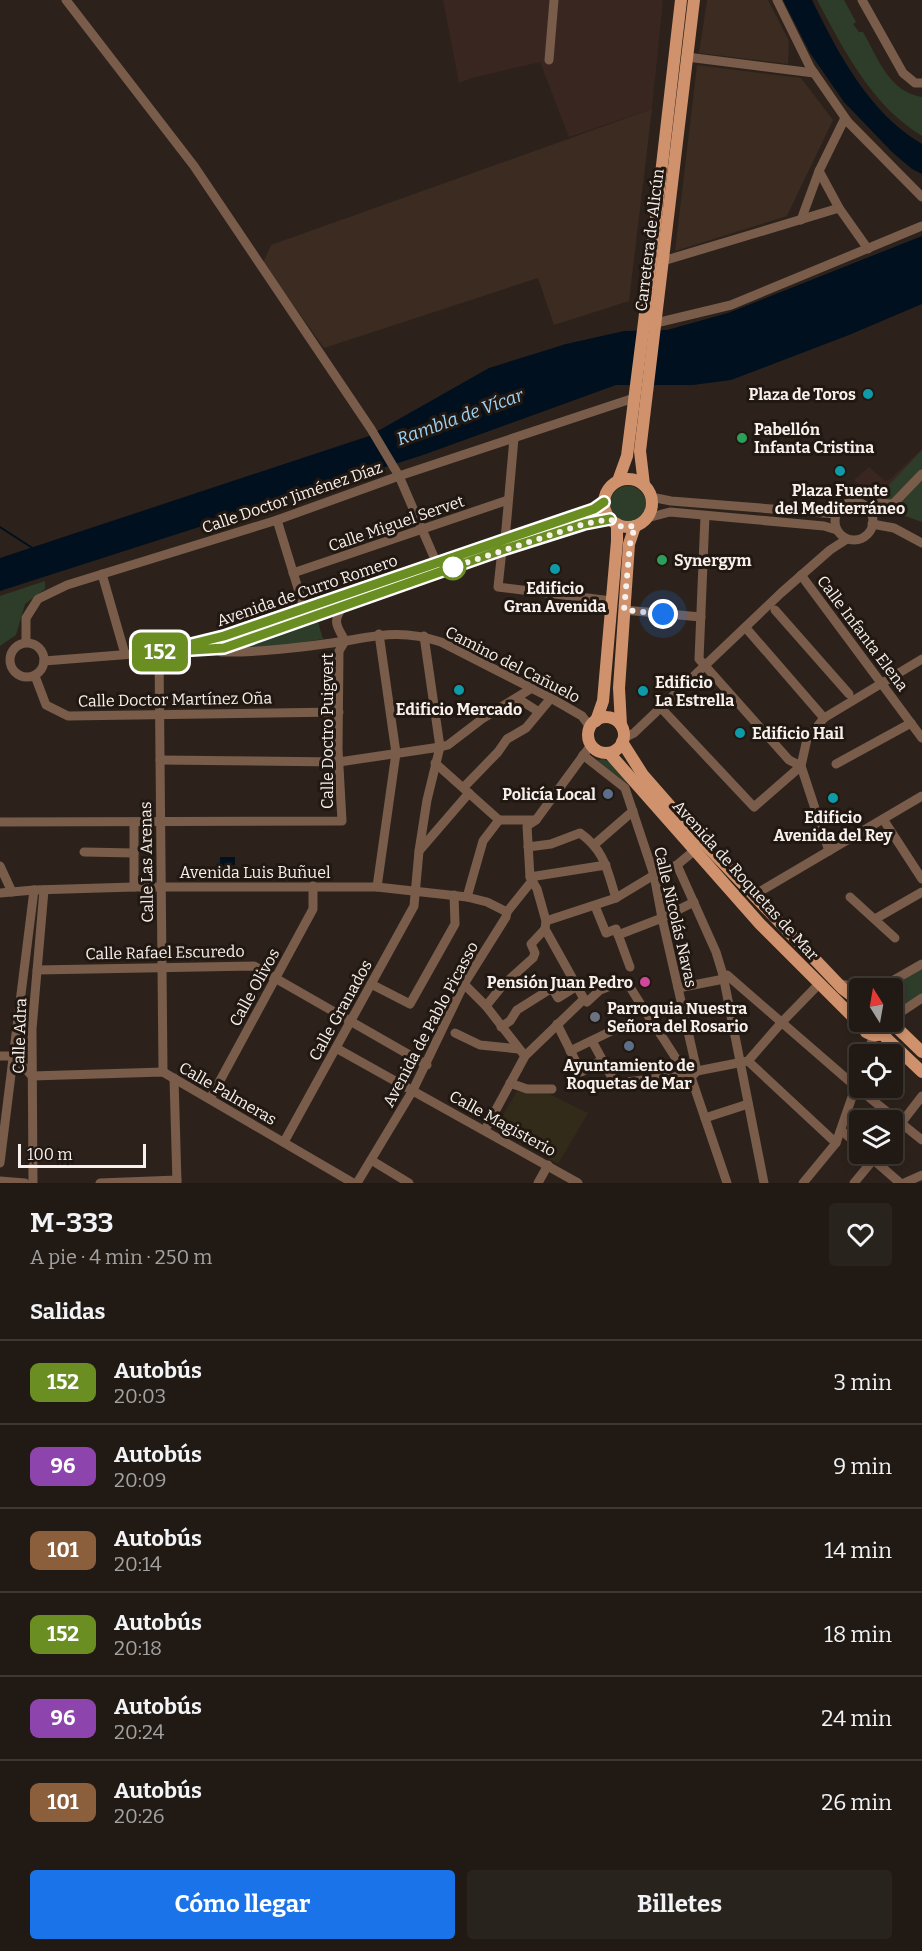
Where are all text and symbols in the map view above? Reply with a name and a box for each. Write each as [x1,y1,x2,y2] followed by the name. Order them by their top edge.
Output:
[631,168,668,313] street label: Carretera de Alicún
[394,384,527,450] water label: Rambla de Vícar
[749,385,856,404] place label: Plaza de Toros
[861,387,875,401] marker: Plaza de Toros
[754,420,874,457] place label: Pabellón Infanta Cristina
[735,431,749,445] marker: Pabellón Infanta Cristina
[199,458,385,537] street label: Calle Doctor Jiménez Díaz
[833,464,847,478] marker: Plaza Fuente del Mediterráneo
[775,481,905,518] place label: Plaza Fuente del Mediterráneo
[326,491,467,556] street label: Calle Miguel Servet
[214,551,400,630] street label: Avenida de Curro Romero
[674,551,752,570] place label: Synergym
[655,553,669,567] marker: Synergym
[440,554,466,580] unlabelled marker
[548,562,562,576] marker: Edificio Gran Avenida
[813,572,912,695] street label: Calle Infanta Elena
[504,579,606,616] place label: Edificio Gran Avenida
[648,599,678,629] your location
[442,622,583,707] street label: Camino del Cañuelo
[126,632,195,672] line badge: 152
[144,639,176,665] text: 152
[318,653,337,809] street label: Calle Doctro Puigvert
[655,673,734,710] place label: Edificio La Estrella
[452,683,466,697] marker: Edificio Mercado
[636,684,650,698] marker: Edificio La Estrella
[78,688,273,711] street label: Calle Doctor Martínez Oña
[396,700,522,719] place label: Edificio Mercado
[752,724,844,743] place label: Edificio Hail
[733,726,747,740] marker: Edificio Hail
[502,785,596,804] place label: Policía Local
[601,787,615,801] marker: Policía Local
[826,791,840,805] marker: Edificio Avenida del Rey
[669,796,823,964] street label: Avenida de Roquetas de Mar
[136,801,157,923] street label: Calle Las Arenas
[774,808,893,845] place label: Edificio Avenida del Rey
[650,845,701,989] street label: Calle Nicolás Navas
[179,863,331,882] street label: Avenida Luis Buñuel
[379,938,482,1110] street label: Avenida de Pablo Picasso
[85,942,245,963] street label: Calle Rafael Escuredo
[225,945,284,1029] street label: Calle Olivos
[305,957,376,1064] street label: Calle Granados
[487,973,633,992] place label: Pensión Juan Pedro
[638,975,652,989] marker: Pensión Juan Pedro
[849,978,903,1032] north arrow
[849,978,903,1164] map controls
[9,998,30,1074] street label: Calle Adra
[607,999,748,1036] place label: Parroquia Nuestra Señora del Rosario
[588,1010,602,1024] marker: Parroquia Nuestra Señora del Rosario
[622,1039,636,1053] marker: Ayuntamiento de Roquetas de Mar
[849,1044,903,1098] button: locate
[563,1056,695,1093] place label: Ayuntamiento de Roquetas de Mar
[176,1058,280,1129] street label: Calle Palmeras
[446,1086,559,1161] street label: Calle Magisterio
[849,1110,903,1164] button: layers
[18,1141,146,1168] scale bar
[27,1145,72,1164] text: 100 m
[829,1203,892,1266] button: heart
[30,1206,114,1239] text: M-333
[30,1245,212,1269] text: A pie · 4 min · 250 m
[30,1298,105,1325] text: Salidas
[114,1357,202,1384] text: Autobús
[47,1369,79,1395] text: 152
[834,1369,892,1396] text: 3 min
[114,1384,166,1408] text: 20:03
[114,1441,202,1468] text: Autobús
[51,1453,75,1479] text: 96
[833,1453,892,1480] text: 9 min
[114,1468,166,1492] text: 20:09
[114,1525,202,1552] text: Autobús
[47,1537,79,1563] text: 101
[824,1537,892,1564] text: 14 min
[114,1552,162,1576] text: 20:14
[114,1609,202,1636] text: Autobús
[47,1621,79,1647] text: 152
[824,1621,892,1648] text: 18 min
[114,1636,162,1660] text: 20:18
[114,1693,202,1720] text: Autobús
[51,1705,75,1731] text: 96
[821,1705,892,1732] text: 24 min
[114,1720,164,1744] text: 20:24
[114,1777,202,1804] text: Autobús
[47,1789,79,1815] text: 101
[821,1789,892,1816] text: 26 min
[114,1804,165,1828] text: 20:26
[30,1870,455,1939] button: Cómo llegar
[467,1870,892,1939] button: Billetes

